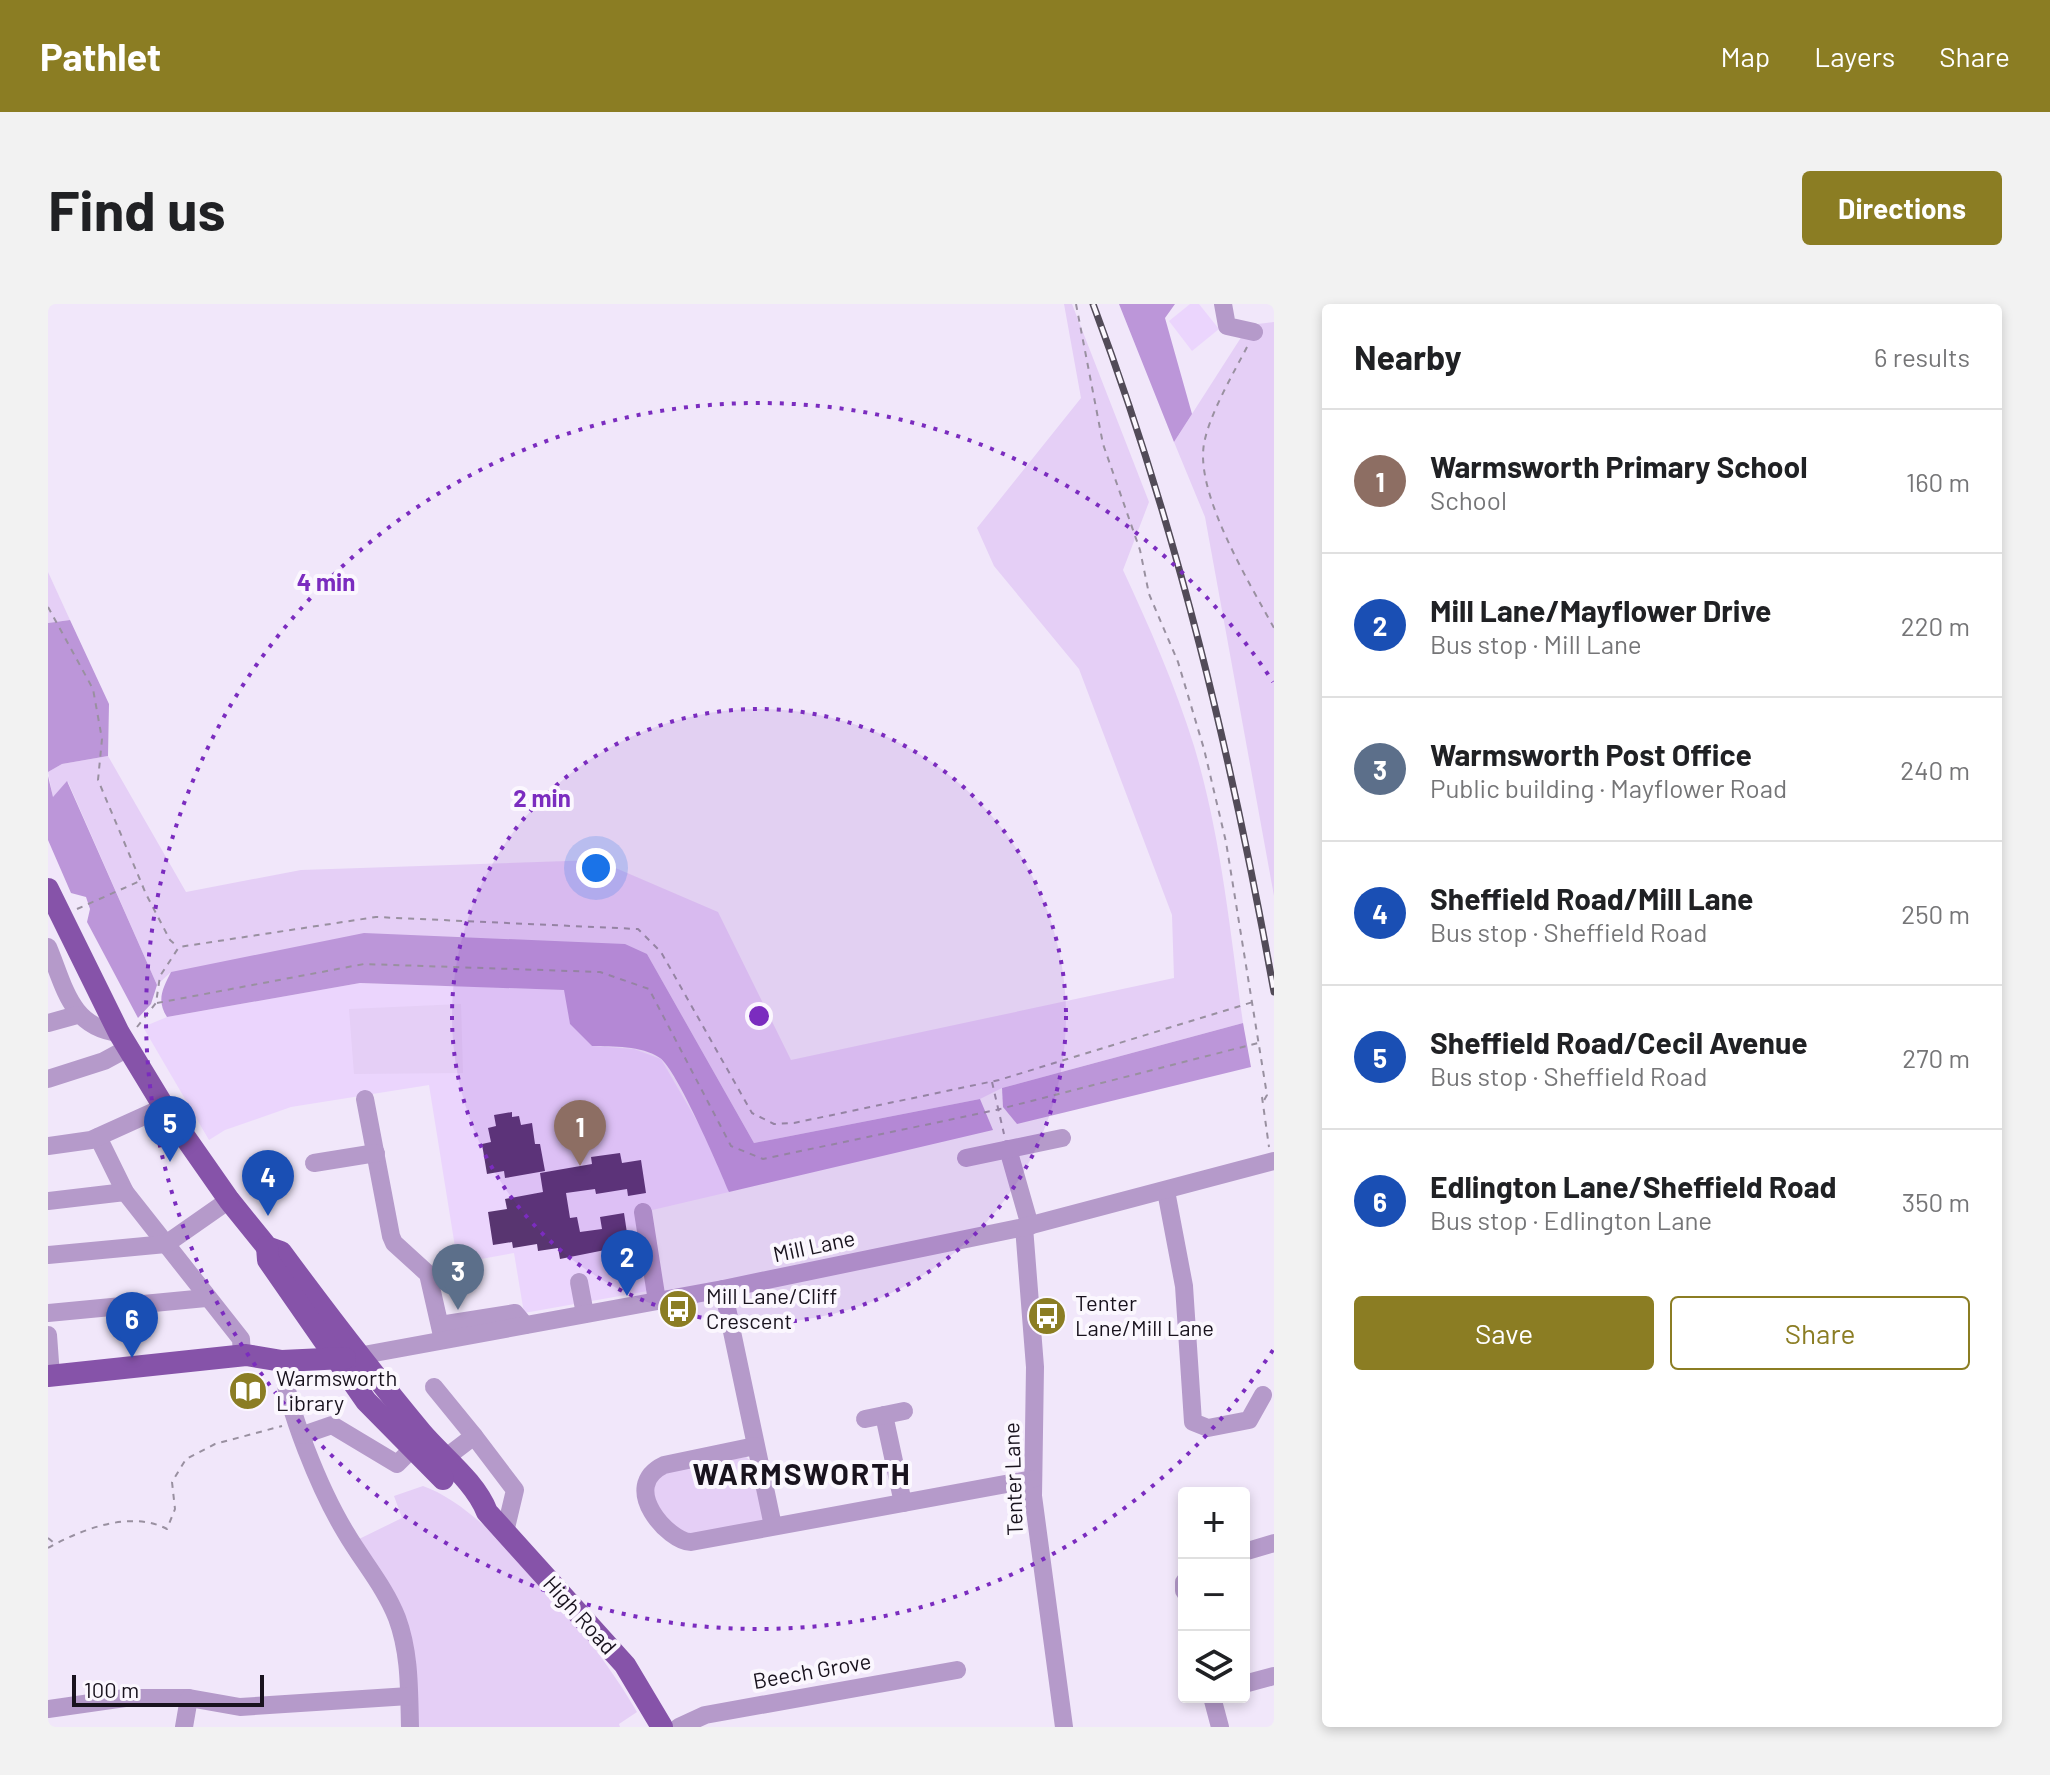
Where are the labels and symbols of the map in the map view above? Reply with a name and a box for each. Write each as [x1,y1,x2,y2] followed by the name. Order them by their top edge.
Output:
[297,567,355,596] text: 4 min
[513,783,571,812] text: 2 min
[576,848,616,888] your location
[745,1002,773,1030] centre of rings
[144,1096,196,1162] pin: 5
[554,1100,606,1166] pin: 1
[242,1150,294,1216] pin: 4
[770,1224,857,1266] street label: Mill Lane
[601,1230,653,1296] pin: 2
[432,1244,484,1310] pin: 3
[706,1282,837,1333] place label: Mill Lane/Cliff Crescent
[657,1288,699,1330] bus stop icon: Mill Lane/Cliff Crescent
[1075,1289,1214,1340] place label: Tenter Lane/Mill Lane
[106,1292,158,1358] pin: 6
[1026,1295,1068,1337] bus stop icon: Tenter Lane/Mill Lane
[276,1364,397,1415] place label: Warmsworth Library
[227,1370,269,1412] library icon: Warmsworth Library
[997,1422,1027,1536] street label: Tenter Lane
[692,1455,912,1491] district label: WARMSWORTH
[539,1570,623,1659] street label: High Road
[751,1647,873,1693] street label: Beech Grove
[72,1671,264,1707] scale bar

